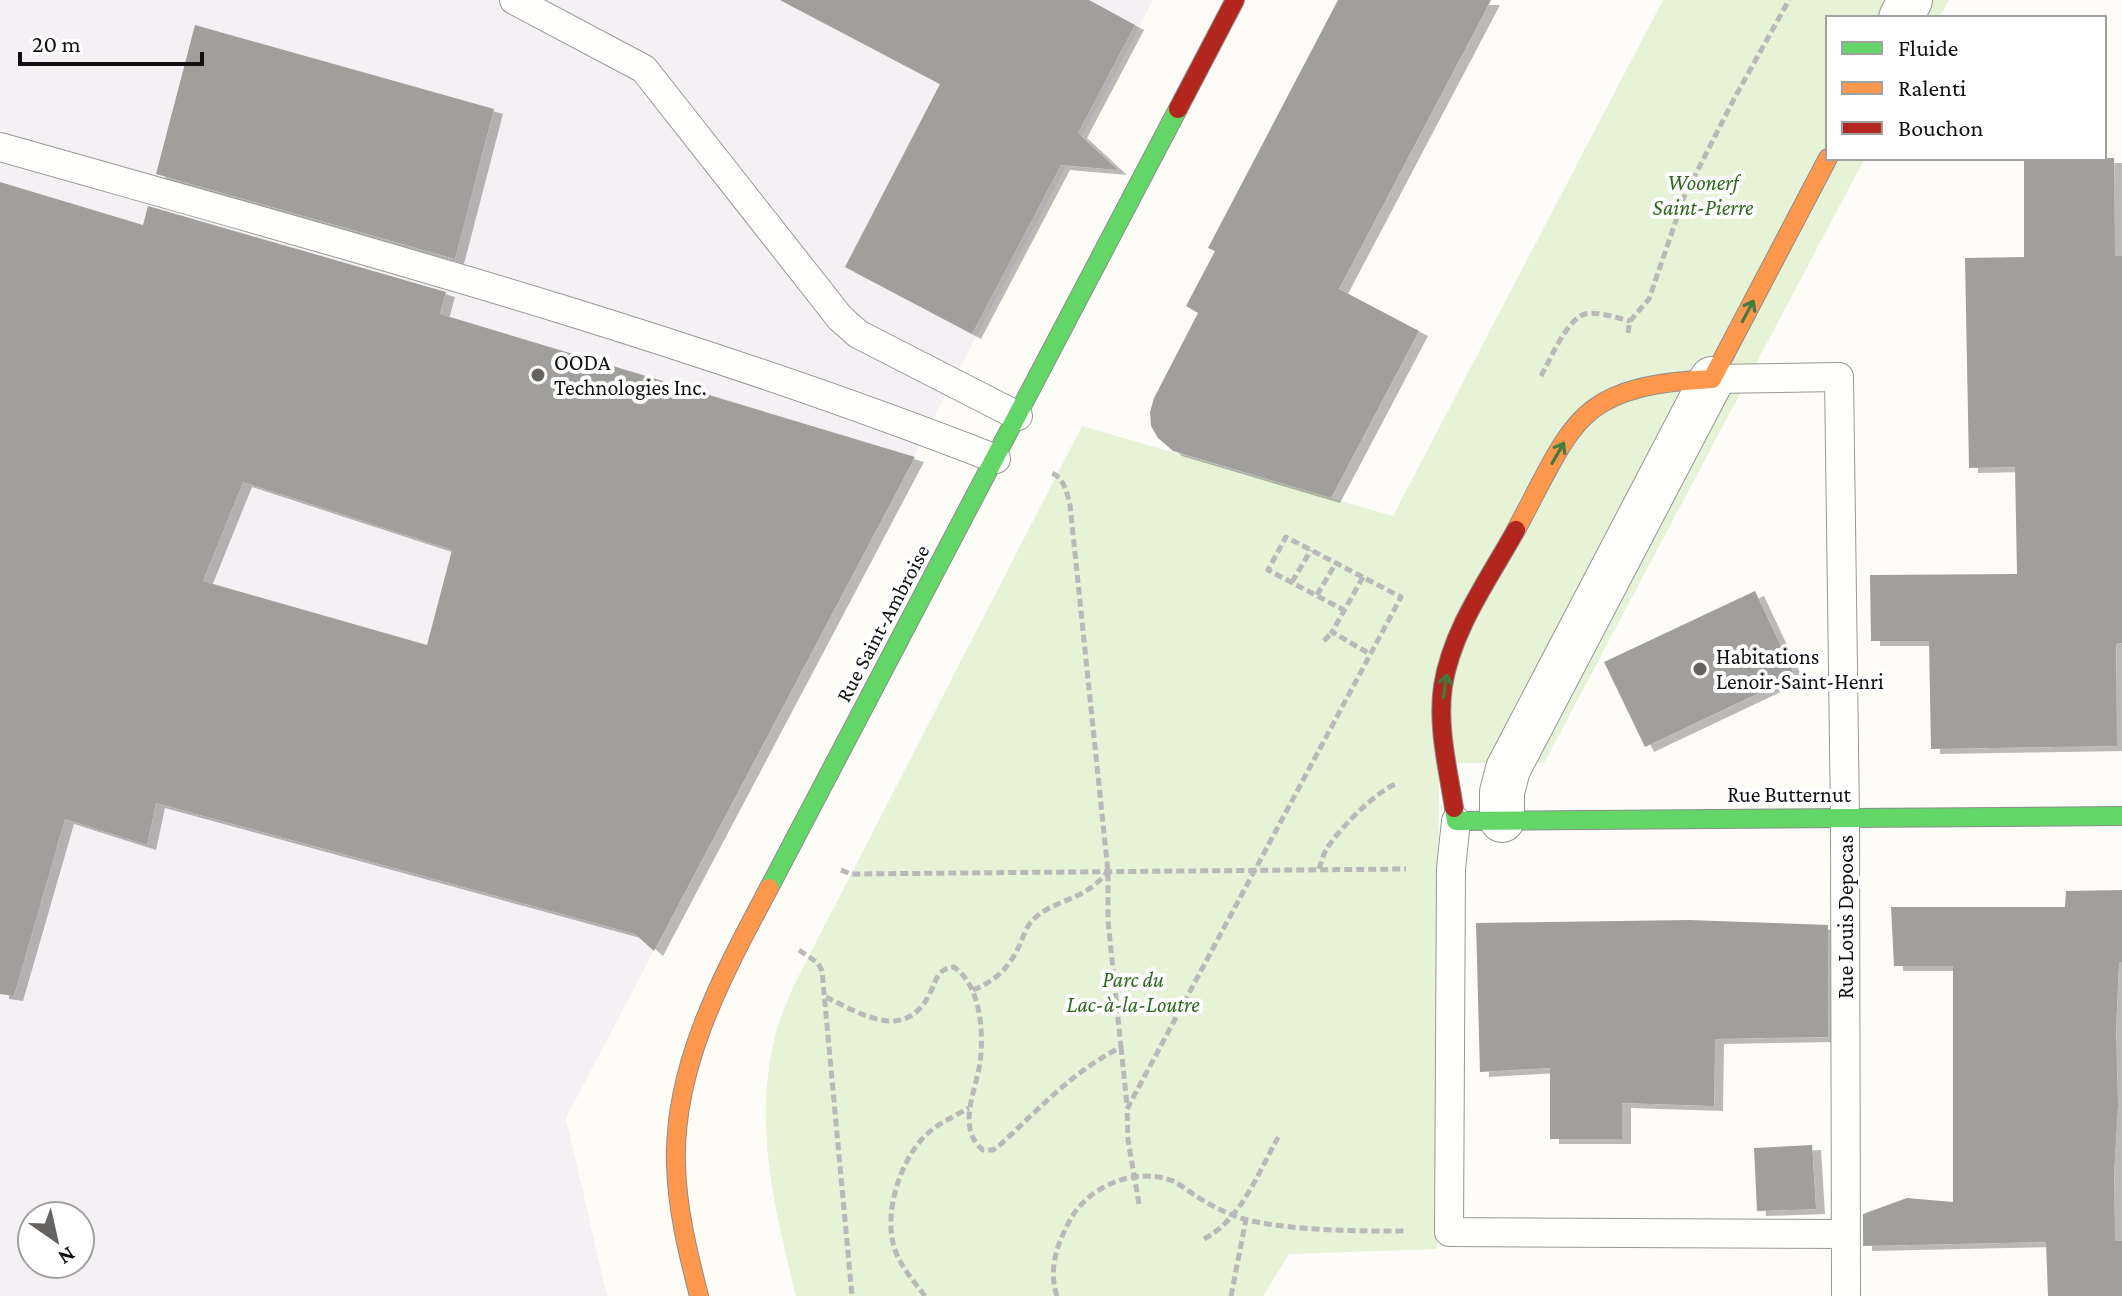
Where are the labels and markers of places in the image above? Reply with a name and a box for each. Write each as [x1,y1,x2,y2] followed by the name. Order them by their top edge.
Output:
[554,350,707,400] place label: OODA Technologies Inc.
[529,366,547,384] marker: OODA Technologies Inc.
[1716,644,1884,694] place label: Habitations Lenoir-Saint-Henri
[1691,660,1709,678] marker: Habitations Lenoir-Saint-Henri

